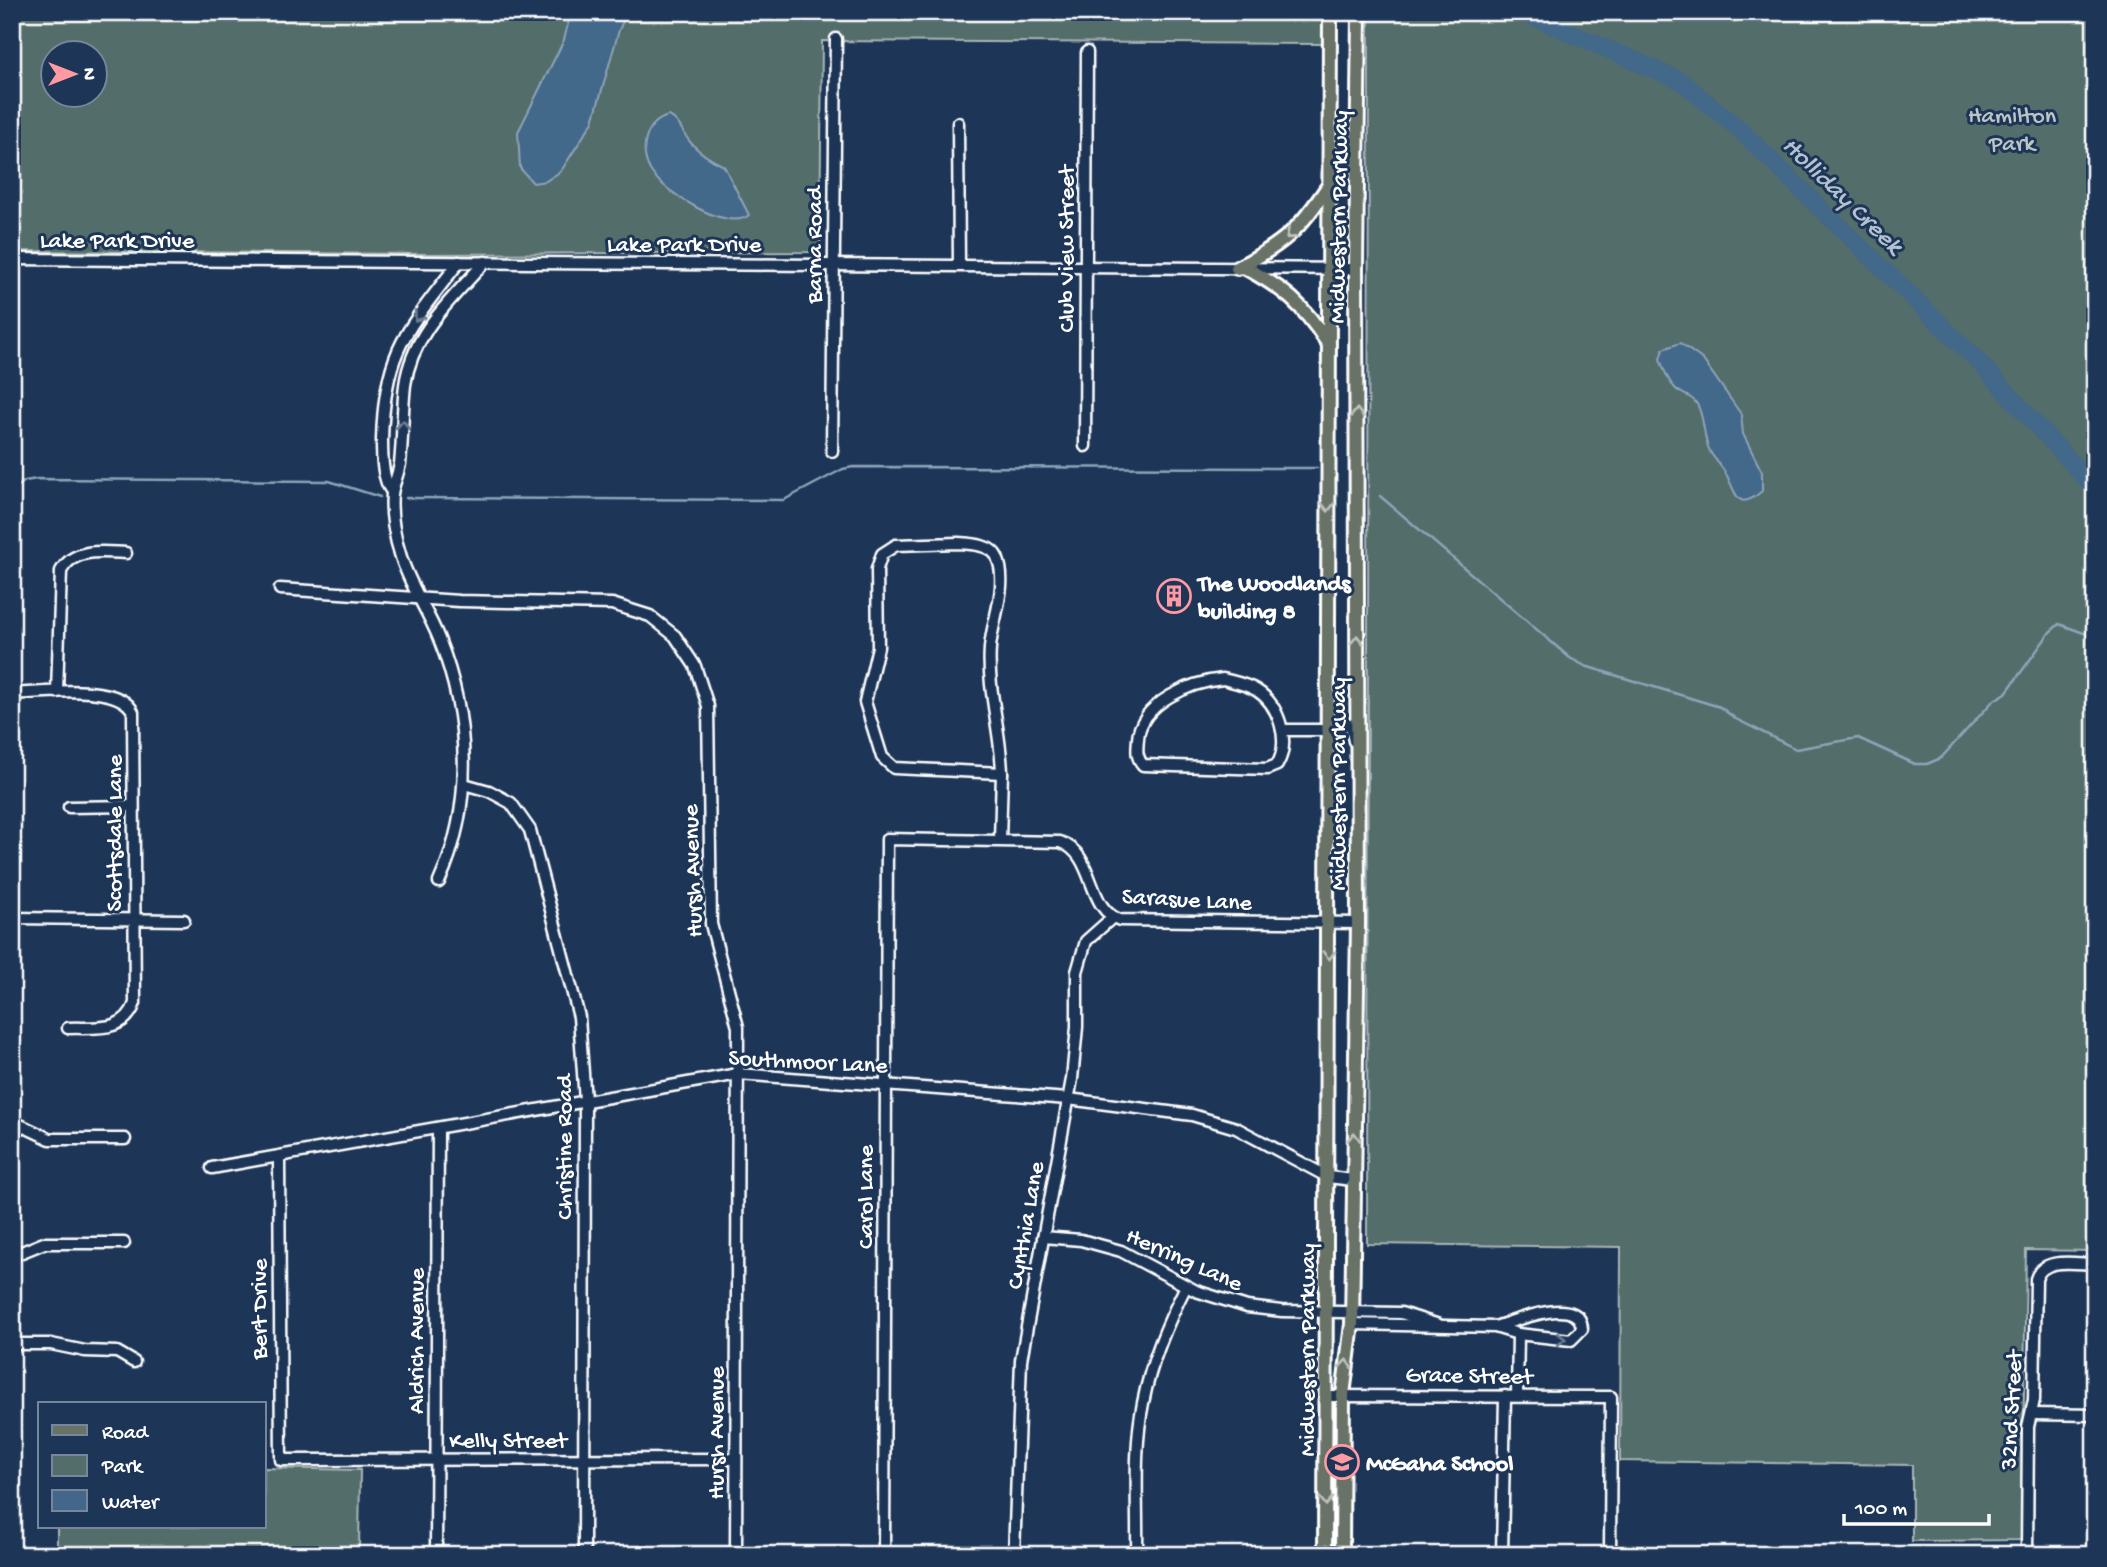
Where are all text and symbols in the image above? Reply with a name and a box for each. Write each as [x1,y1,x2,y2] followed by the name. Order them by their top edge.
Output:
[38,38,108,108] north arrow
[76,68,99,80] text: N
[1968,103,2057,160] park label: Hamilton Park
[1324,110,1357,324] street label: Midwestern Parkway
[1774,132,1909,264] water label: Holliday Creek
[1054,163,1083,333] street label: Club View Street
[802,185,831,304] street label: Barna Road
[1285,226,1298,239] one-way arrow
[40,228,195,257] street label: Lake Park Drive
[607,232,762,261] street label: Lake Park Drive
[413,309,426,321] one-way arrow
[1349,407,1365,418] one-way arrow
[395,419,410,430] one-way arrow
[1320,503,1336,513] one-way arrow
[1196,571,1352,628] place label: The Woodlands building 8
[1155,577,1193,615] building icon: The Woodlands building 8
[1349,635,1365,645] one-way arrow
[1326,677,1355,891] street label: Midwestern Parkway
[102,754,131,911] street label: Scottsdale Lane
[678,803,711,938] street label: Hursh Avenue
[1121,884,1253,919] street label: Sarasue Lane
[1321,951,1337,961] one-way arrow
[727,1045,889,1082] street label: Southmoor Lane
[552,1072,581,1220] street label: Christine Road
[1346,1131,1362,1142] one-way arrow
[853,1144,882,1249] street label: Carol Lane
[1002,1159,1053,1292] street label: Cynthia Lane
[1121,1223,1247,1300] street label: Herring Lane
[1295,1243,1324,1457] street label: Midwestern Parkway
[247,1258,276,1360] street label: Bert Drive
[404,1267,433,1414] street label: Aldrich Avenue
[1556,1331,1567,1347] one-way arrow
[1996,1348,2031,1472] street label: 32nd Street
[1338,1358,1353,1370] one-way arrow
[1405,1362,1535,1393] street label: Grace Street
[704,1366,733,1500] street label: Hursh Avenue
[38,1402,266,1528] legend
[102,1422,150,1447] text: Road
[449,1428,569,1457] street label: Kelly Street
[1323,1443,1361,1481] school or university icon: McGaha School
[1366,1451,1514,1480] place label: McGaha School
[101,1456,145,1481] text: Park
[1844,1483,1990,1527] scale bar
[102,1492,160,1517] text: Water
[1318,1496,1333,1507] one-way arrow
[1854,1498,1907,1523] text: 100 m

